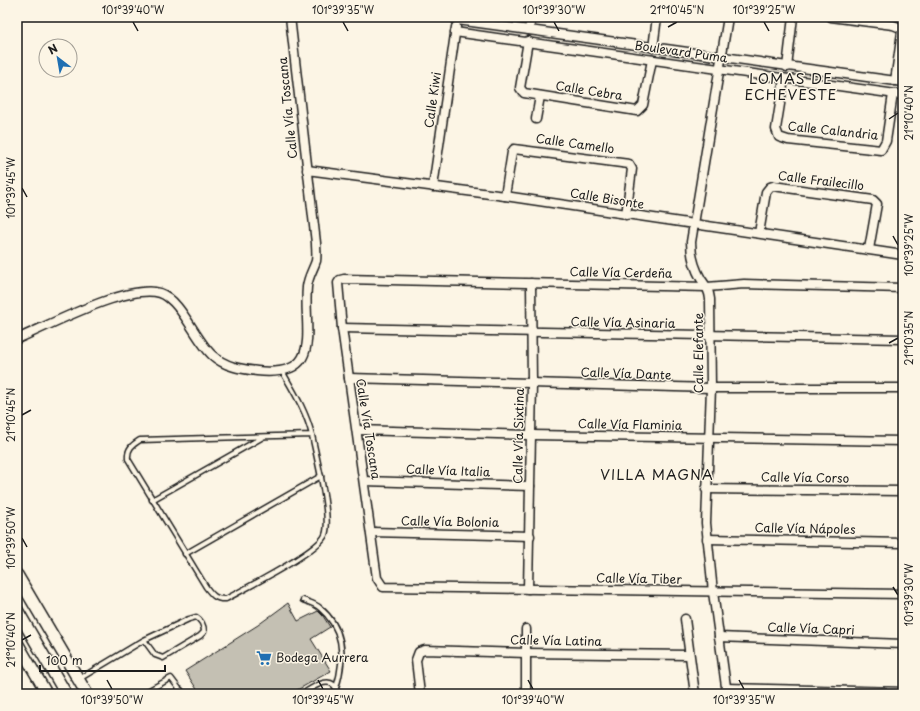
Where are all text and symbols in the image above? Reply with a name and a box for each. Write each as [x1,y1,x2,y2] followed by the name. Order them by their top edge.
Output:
[102,2,165,17] text: 101°39'40"W
[312,2,375,17] text: 101°39'35"W
[523,2,586,17] text: 101°39'30"W
[650,2,704,17] text: 21°10'45"N
[733,2,796,17] text: 101°39'25"W
[634,36,729,66] street label: Boulevard Puma
[38,38,78,78] north arrow
[44,39,61,59] text: N
[273,56,301,160] street label: Calle Vía Toscana
[745,68,837,105] district label: LOMAS DE ECHEVESTE
[419,71,445,129] street label: Calle Kiwi
[554,76,625,104] street label: Calle Cebra
[901,85,916,141] text: 21°10'40"N
[787,116,880,144] street label: Calle Calandria
[535,129,616,157] street label: Calle Camello
[3,156,18,219] text: 101°39'45"W
[777,166,865,194] street label: Calle Frailecillo
[569,183,646,213] street label: Calle Bisonte
[901,213,916,276] text: 101°39'25"W
[570,262,673,282] street label: Calle Vía Cerdeña
[901,310,916,365] text: 21°10'35"N
[571,312,676,332] street label: Calle Vía Asinaria
[689,312,707,393] street label: Calle Elefante
[580,362,672,384] street label: Calle Vía Dante
[352,377,386,481] street label: Calle Vía Toscana
[3,388,18,442] text: 21°10'45"N
[508,388,528,484] street label: Calle Vía Sixtina
[578,414,683,434] street label: Calle Vía Flaminia
[406,460,491,480] street label: Calle Vía Italia
[600,464,714,485] district label: VILLA MAGNA
[761,467,850,487] street label: Calle Vía Corso
[3,506,18,569] text: 101°39'50"W
[401,511,500,531] street label: Calle Vía Bolonia
[754,518,856,538] street label: Calle Vía Nápoles
[901,563,916,626] text: 101°39'30"W
[596,568,682,588] street label: Calle Vía Tiber
[3,612,18,668] text: 21°10'40"N
[767,617,855,639] street label: Calle Vía Capri
[510,630,603,650] street label: Calle Vía Latina
[40,647,165,673] scale bar
[276,648,369,666] place label: Bodega Aurrera
[255,649,273,667] supermarket icon: Bodega Aurrera
[46,651,83,669] text: 100 m
[81,692,144,707] text: 101°39'50"W
[292,692,355,707] text: 101°39'45"W
[502,692,565,707] text: 101°39'40"W
[713,692,776,707] text: 101°39'35"W

